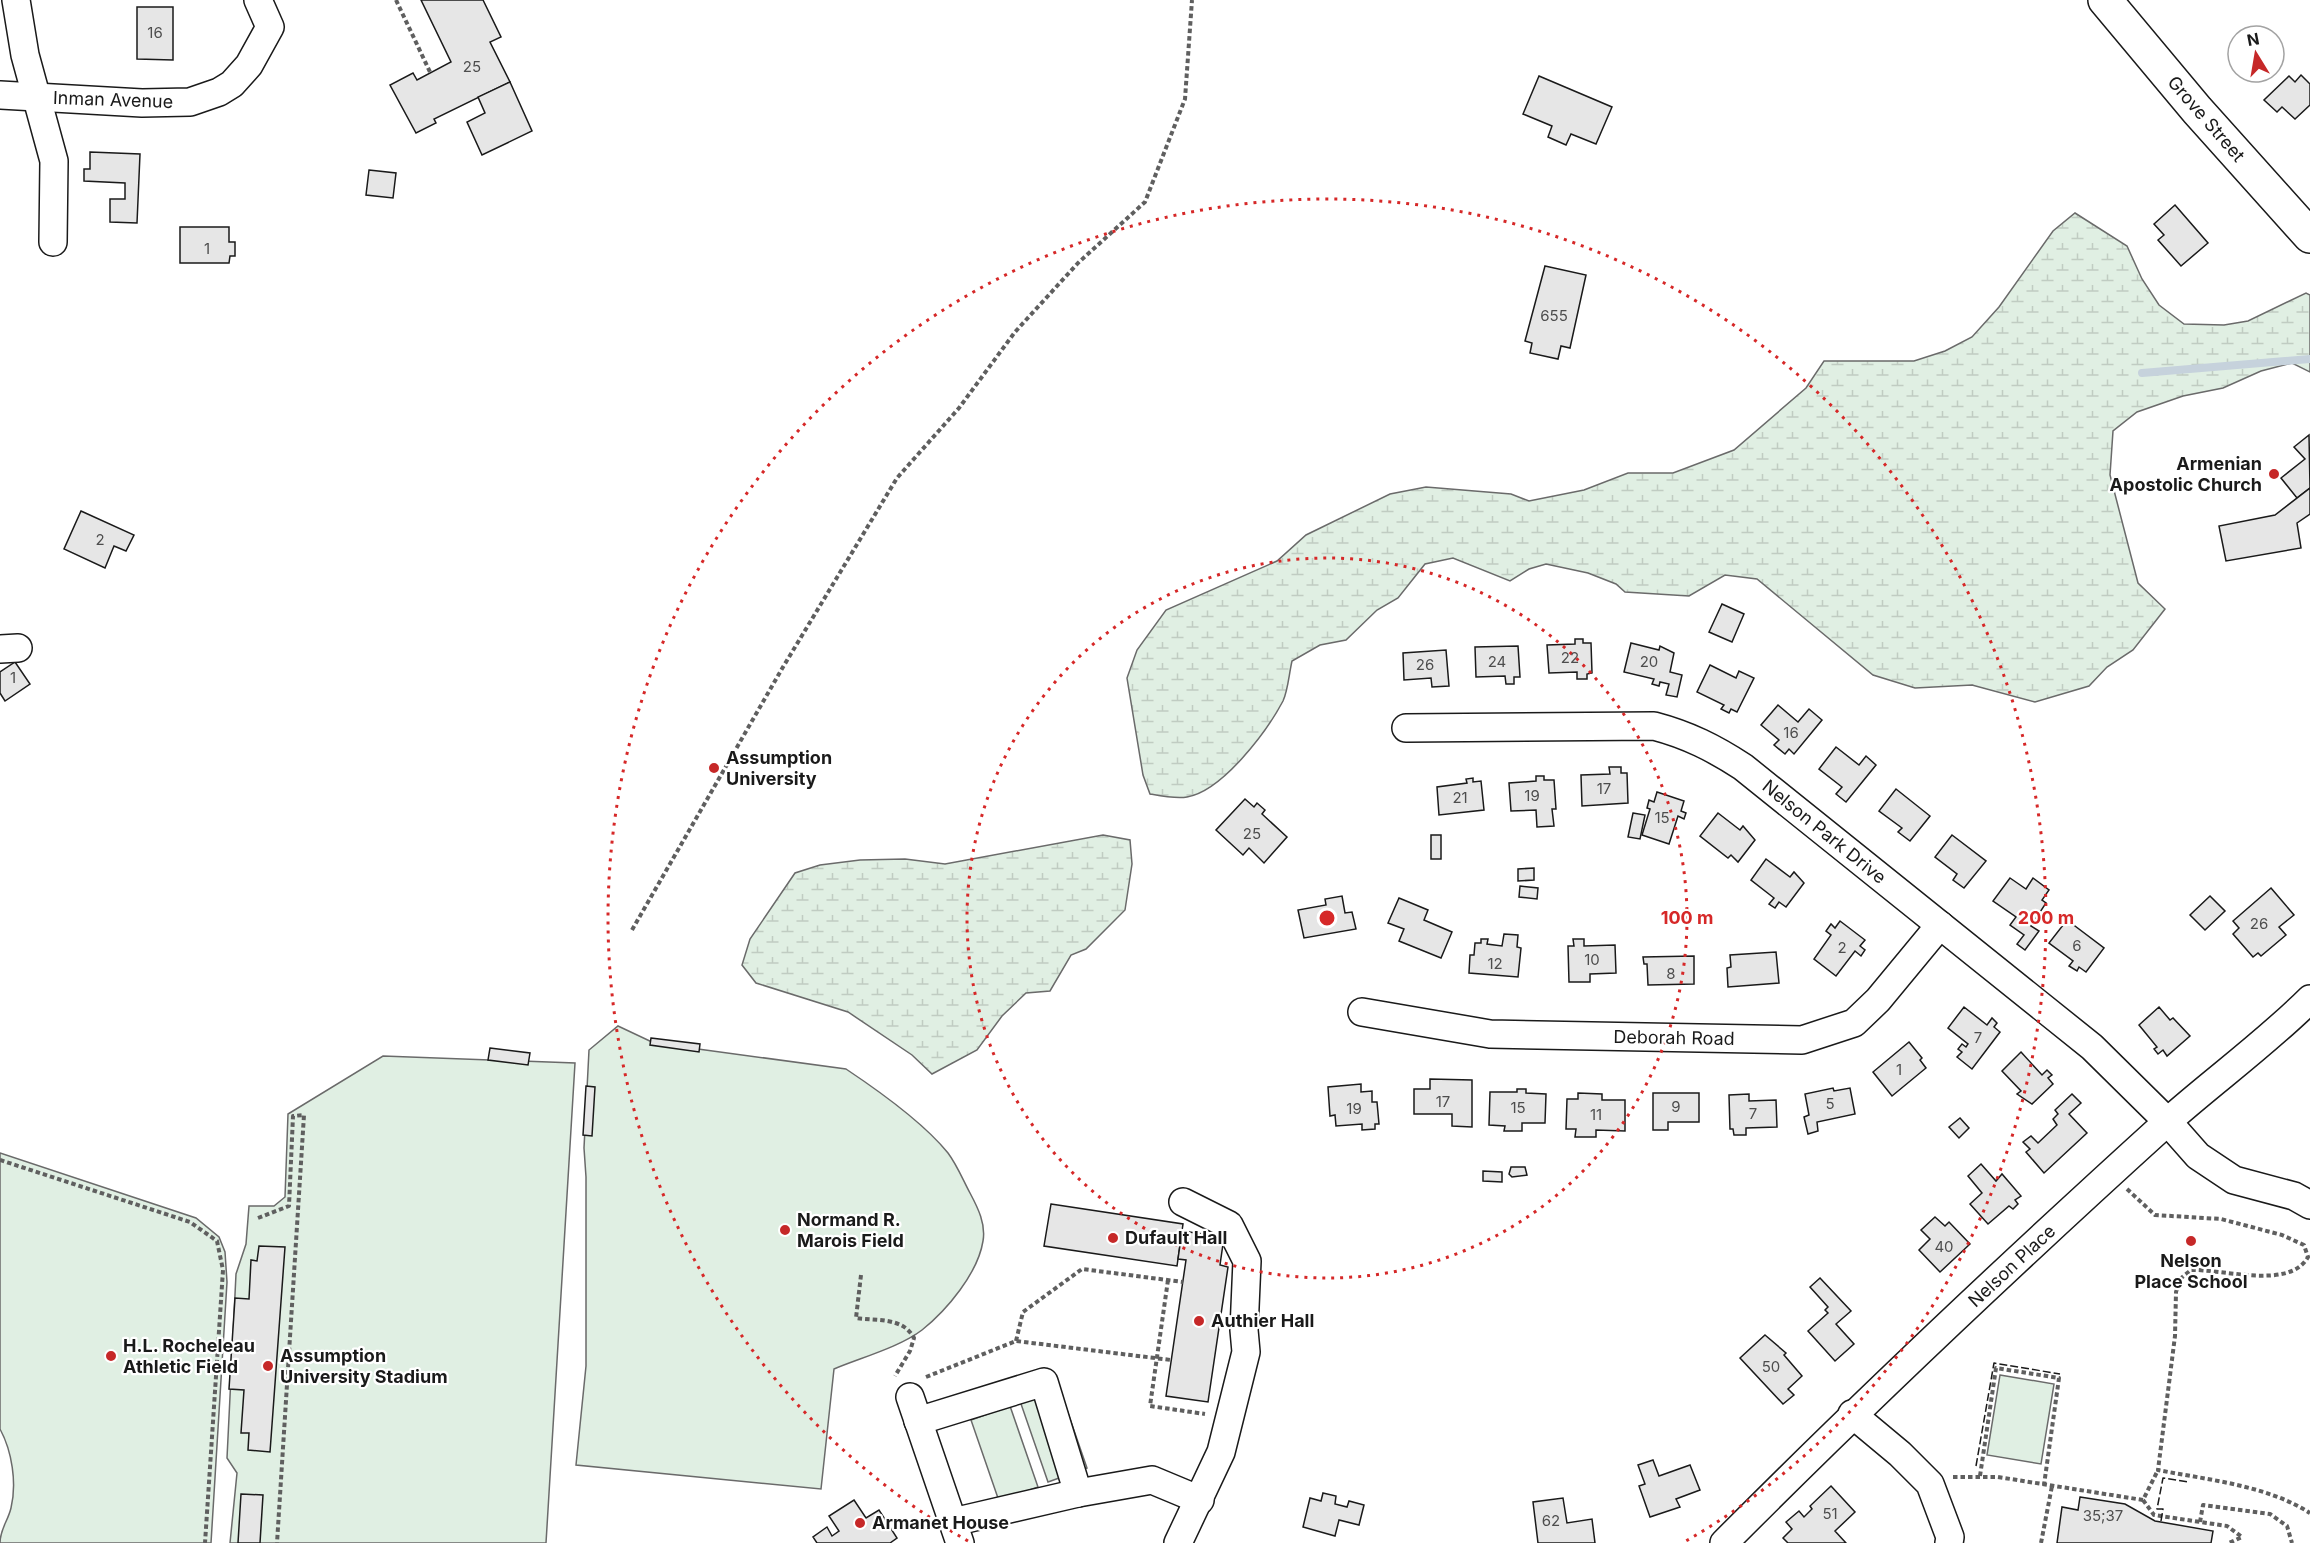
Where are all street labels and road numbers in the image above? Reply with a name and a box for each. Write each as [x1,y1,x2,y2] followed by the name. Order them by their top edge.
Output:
[2164,72,2249,166] street label: Grove Street
[53,87,173,112] street label: Inman Avenue
[1758,775,1890,888] street label: Nelson Park Drive
[1613,1026,1735,1049] street label: Deborah Road
[1964,1220,2059,1311] street label: Nelson Place

